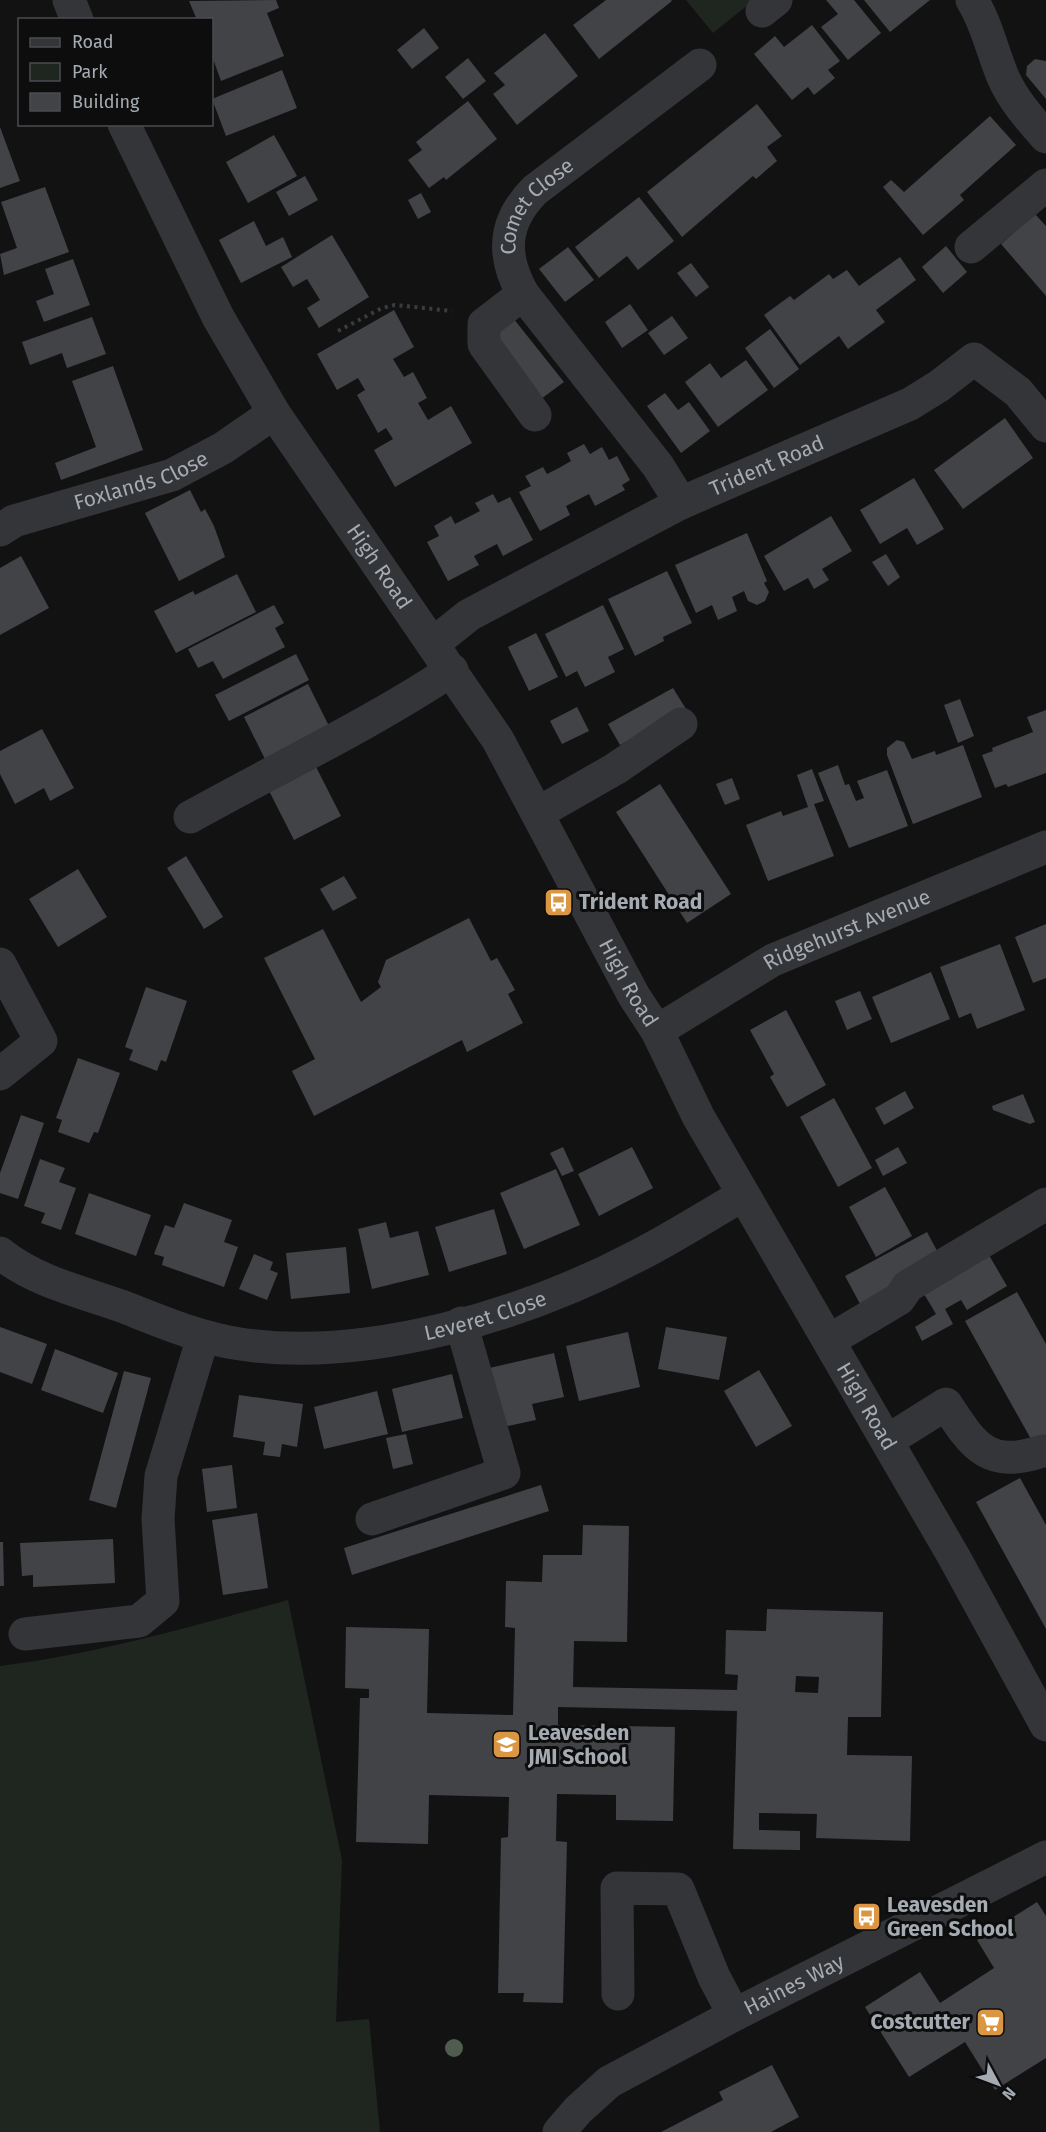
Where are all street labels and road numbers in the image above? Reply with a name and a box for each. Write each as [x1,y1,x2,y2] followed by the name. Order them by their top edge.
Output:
[495,152,579,255] street label: Comet Close
[705,430,828,502] street label: Trident Road
[71,445,213,516] street label: Foxlands Close
[341,519,417,614] street label: High Road
[758,883,934,976] street label: Ridgehurst Avenue
[593,934,664,1032] street label: High Road
[422,1285,550,1346] street label: Leveret Close
[831,1358,902,1455] street label: High Road
[740,1948,849,2021] street label: Haines Way

